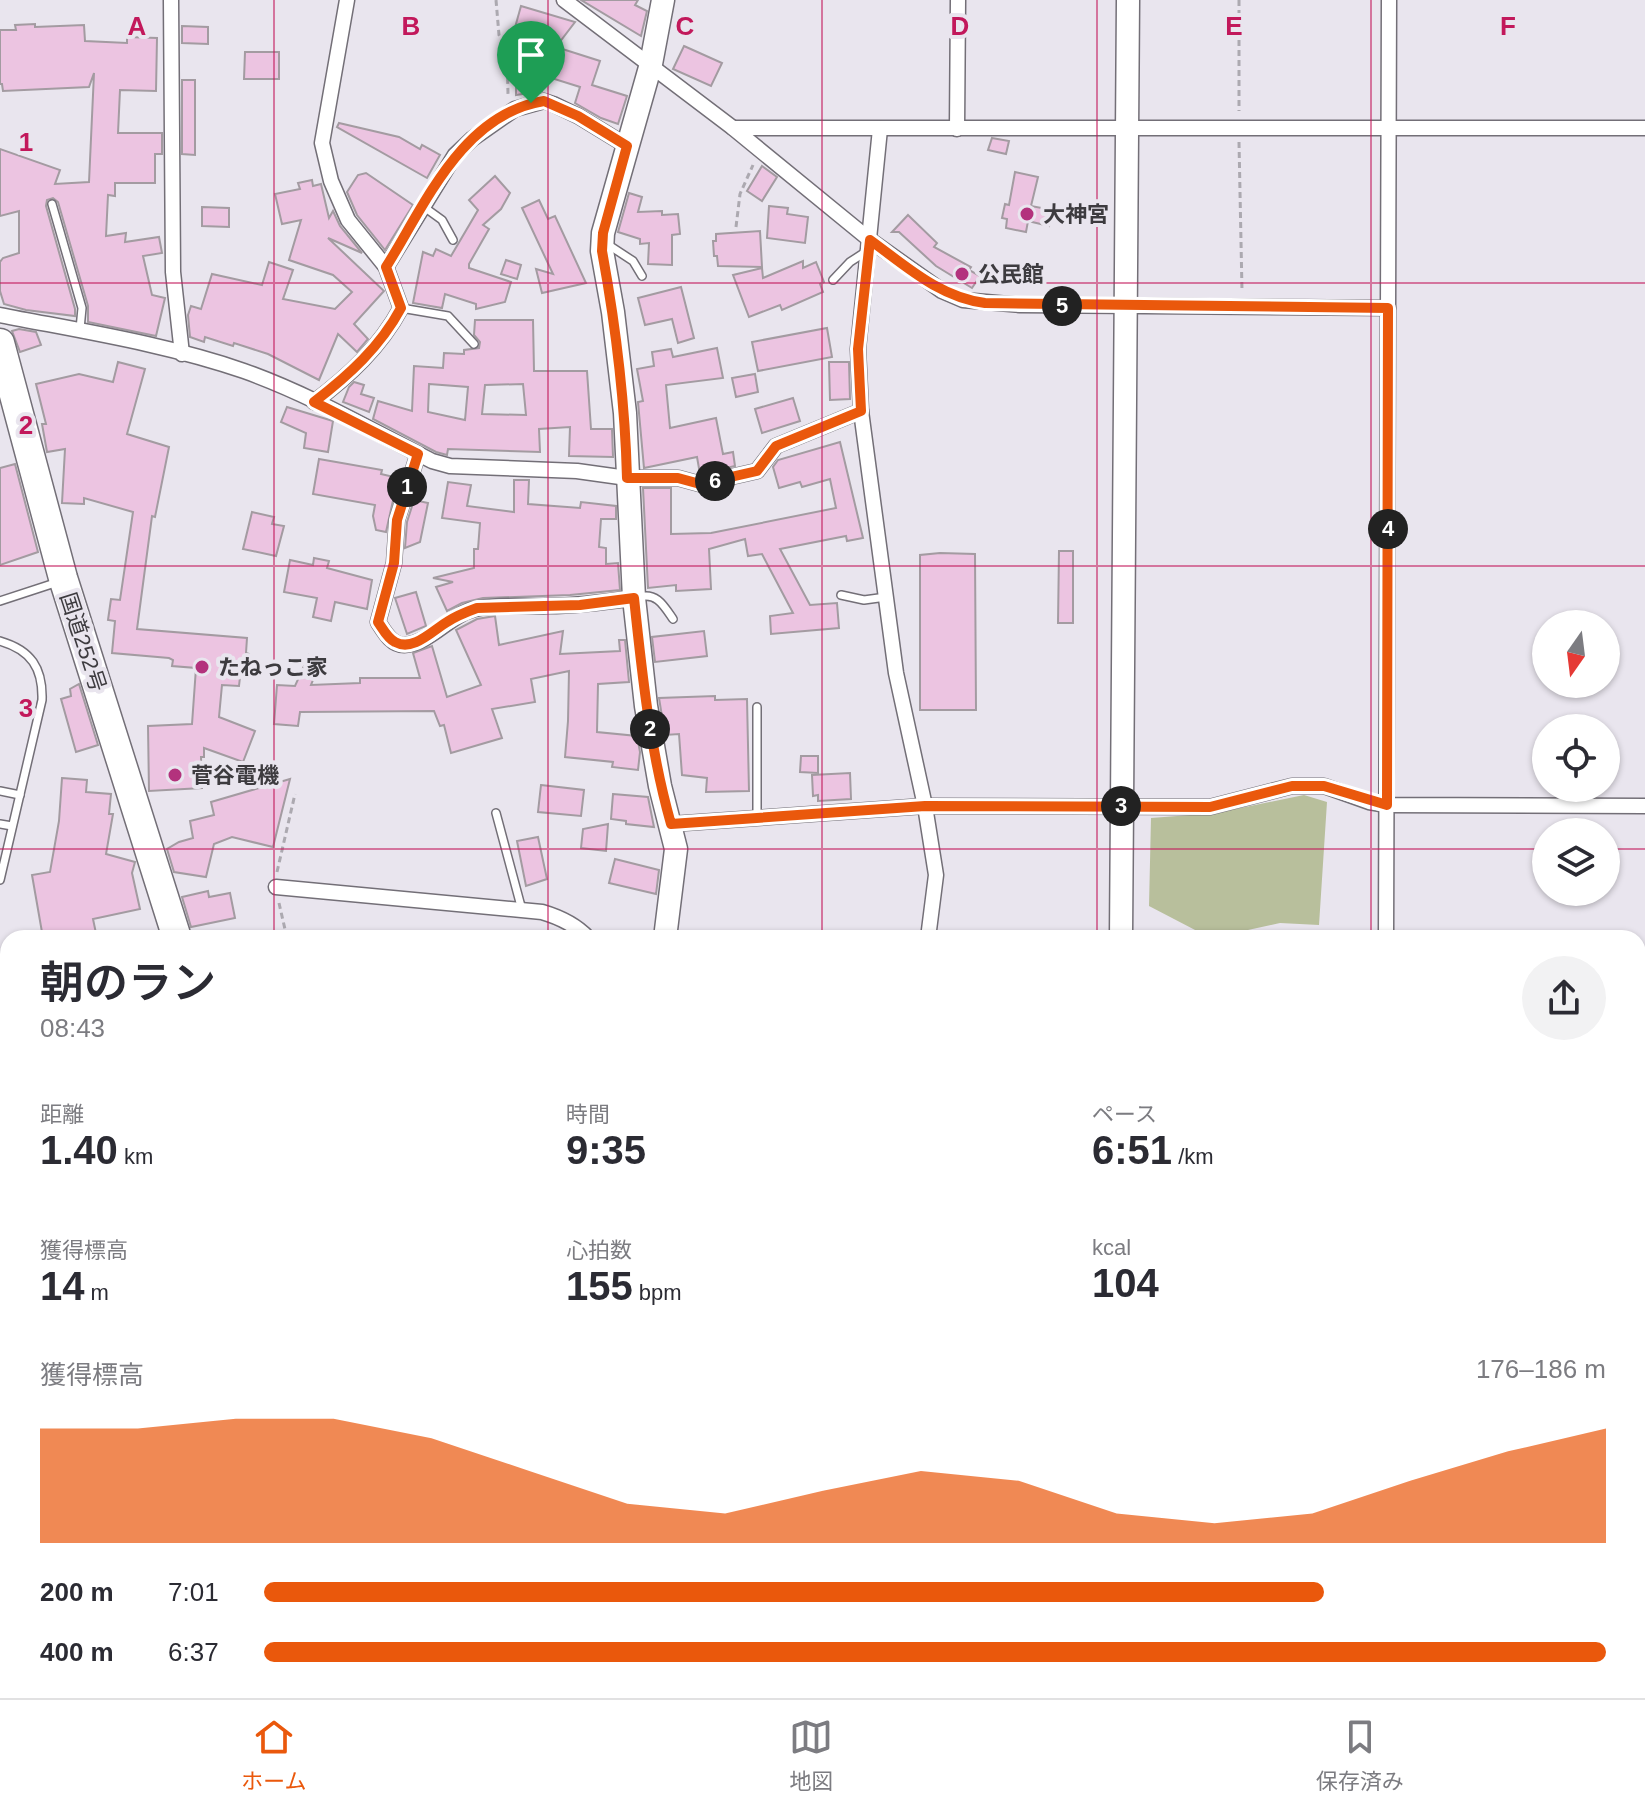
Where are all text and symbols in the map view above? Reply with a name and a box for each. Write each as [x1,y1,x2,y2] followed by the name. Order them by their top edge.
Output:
[128,11,147,41] text: A
[402,11,420,41] text: B
[676,11,695,41] text: C
[951,11,969,41] text: D
[1225,11,1243,41] text: E
[1500,11,1516,41] text: F
[497,21,565,103] pin
[509,33,553,77] icon: arrive
[19,127,33,157] text: 1
[1043,202,1109,227] place label: 大神宮
[1018,205,1036,223] marker: 大神宮
[978,262,1044,287] place label: 公民館
[953,265,971,283] marker: 公民館
[1042,286,1082,326] pin: 5
[1056,293,1068,318] text: 5
[19,410,33,440] text: 2
[695,461,735,501] pin: 6
[387,467,427,507] pin: 1
[709,468,721,493] text: 6
[401,474,413,499] text: 1
[1368,509,1408,549] pin: 4
[1382,516,1394,541] text: 4
[55,589,111,695] street label: 国道252号
[1532,610,1620,698] north arrow
[1532,610,1620,906] map controls
[218,655,328,680] place label: たねっこ家
[193,658,211,676] marker: たねっこ家
[19,693,33,723] text: 3
[630,709,670,749] pin: 2
[1532,714,1620,802] button: locate
[644,716,656,741] text: 2
[191,763,279,788] place label: 菅谷電機
[166,766,184,784] marker: 菅谷電機
[1101,786,1141,826] pin: 3
[1115,793,1127,818] text: 3
[1532,818,1620,906] button: layers
[1522,956,1606,1040] button: share
[40,958,216,1007] text: 朝のラン
[40,1013,105,1043] text: 08:43
[40,1102,84,1127] text: 距離
[566,1102,610,1127] text: 時間
[1092,1102,1157,1127] text: ペース
[40,1128,118,1172] text: 1.40
[566,1128,646,1172] text: 9:35
[1092,1128,1172,1172] text: 6:51
[118,1144,153,1169] text: km
[1172,1144,1214,1169] text: /km
[1092,1235,1131,1260] text: kcal
[40,1238,128,1263] text: 獲得標高
[566,1238,632,1263] text: 心拍数
[1092,1261,1159,1305] text: 104
[40,1264,85,1308] text: 14
[566,1264,633,1308] text: 155
[85,1280,109,1305] text: m
[633,1280,682,1305] text: bpm
[1476,1354,1606,1384] text: 176–186 m
[40,1360,144,1390] text: 獲得標高
[40,1577,114,1607] text: 200 m
[168,1577,219,1607] text: 7:01
[40,1637,114,1667] text: 400 m
[168,1637,219,1667] text: 6:37
[241,1715,307,1795] tab: ホーム
[789,1715,833,1795] tab: 地図
[1316,1715,1404,1795] tab: 保存済み

